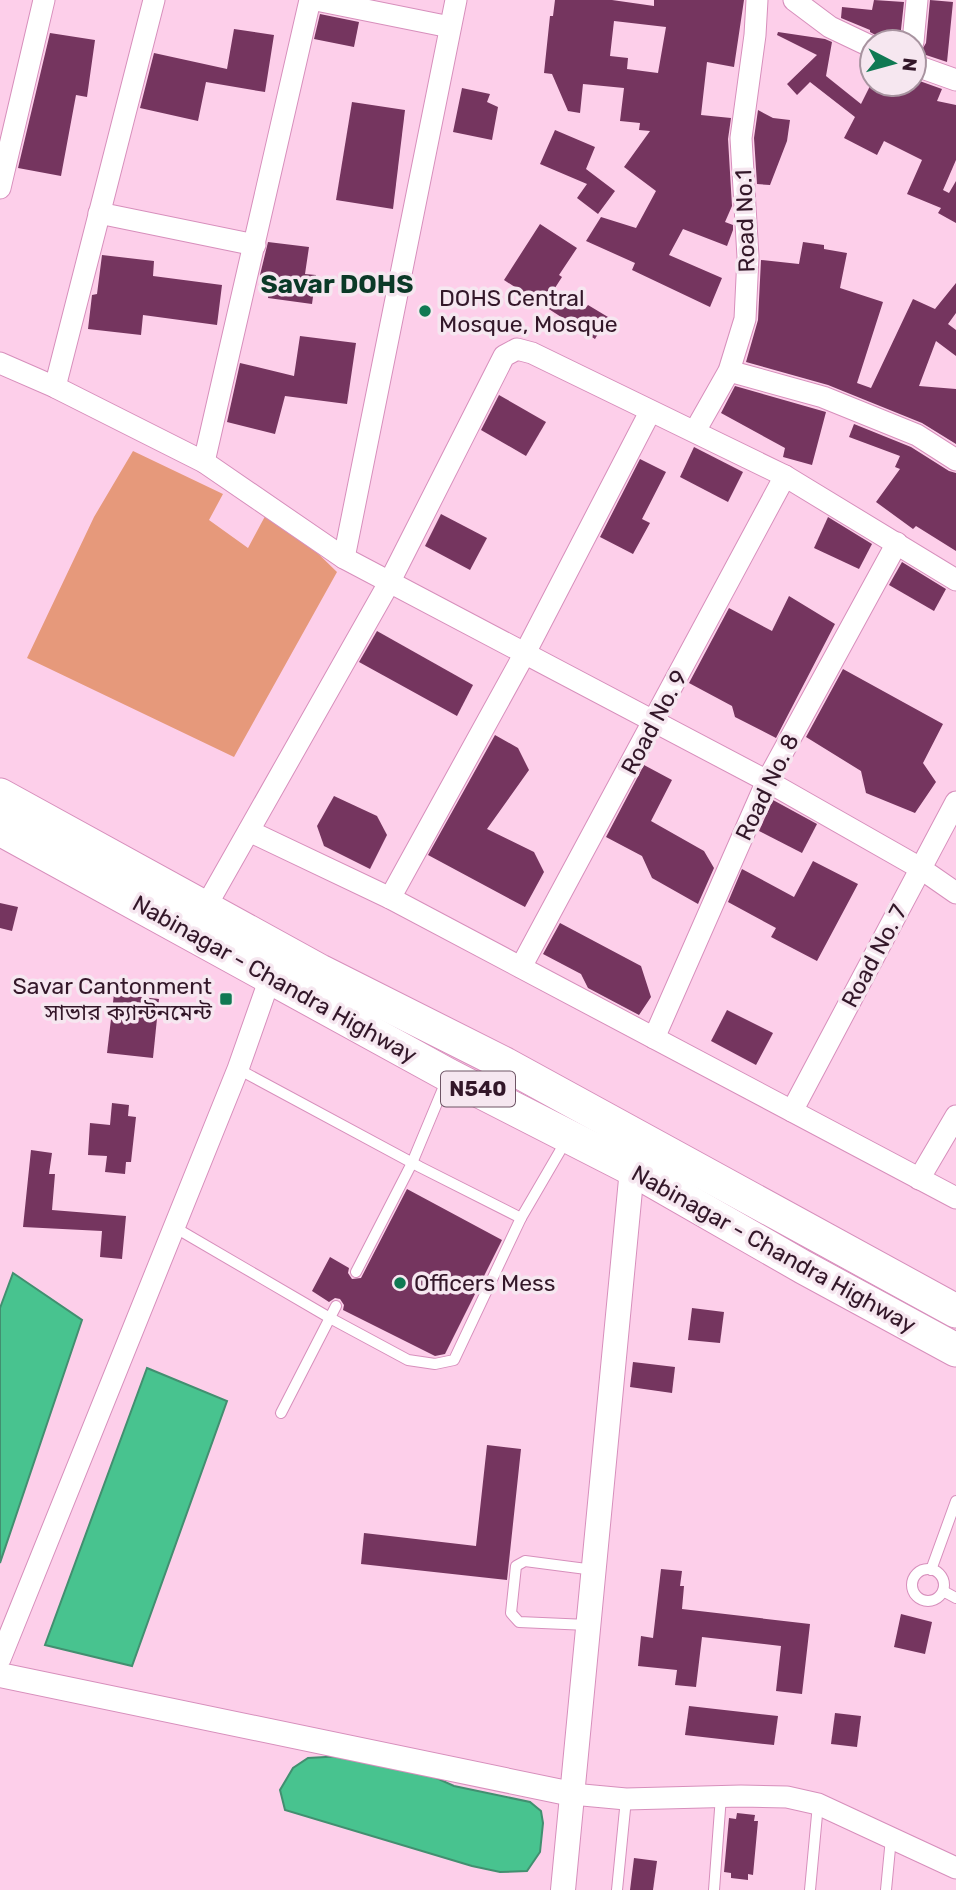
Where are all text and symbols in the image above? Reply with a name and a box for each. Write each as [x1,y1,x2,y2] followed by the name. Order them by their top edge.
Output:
[858,28,928,98] north arrow
[897,57,922,73] text: N
[729,169,761,273] street label: Road No.1
[261,269,413,300] district label: Savar DOHS
[439,284,618,338] place label: DOHS Central Mosque, Mosque
[417,303,433,319] marker: DOHS Central Mosque, Mosque
[615,665,693,779] street label: Road No. 9
[729,729,805,845] street label: Road No. 8
[128,889,422,1069] street label: Nabinagar - Chandra Highway
[835,900,913,1012] street label: Road No. 7
[12,972,213,1026] place label: Savar Cantonment সাভার ক্যান্টনমেন্ট
[218,991,234,1007] marker: Savar Cantonment সাভার ক্যান্টনমেন্ট
[441,1072,515,1106] road number: N540
[627,1159,921,1339] street label: Nabinagar - Chandra Highway
[414,1269,556,1297] place label: Officers Mess
[392,1275,408,1291] marker: Officers Mess

